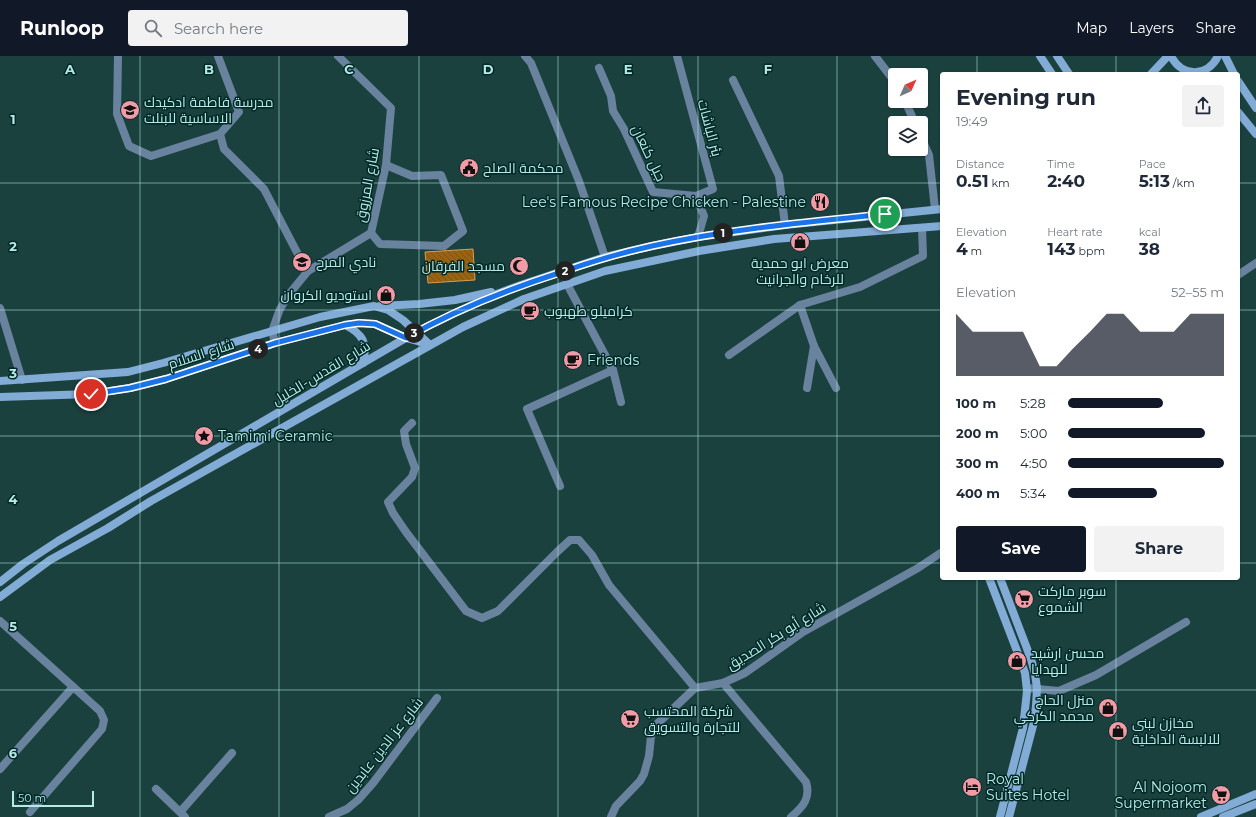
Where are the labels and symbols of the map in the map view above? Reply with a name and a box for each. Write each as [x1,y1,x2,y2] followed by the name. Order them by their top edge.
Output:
[64,61,76,77] text: A
[204,61,214,77] text: B
[344,61,354,77] text: C
[483,61,494,77] text: D
[624,61,633,77] text: E
[764,61,772,77] text: F
[888,68,928,108] north arrow
[144,93,274,127] place label: مدرسة فاطمة ادكيدك الاساسية للبنلت
[694,97,726,159] street label: بئر الباشات
[119,99,141,121] school or university icon: مدرسة فاطمة ادكيدك الاساسية للبنلت
[10,111,16,127] text: 1
[628,122,670,184] street label: جبل كنعان
[351,146,383,224] street label: شارع المرزوق
[458,157,480,179] public building icon: محكمة الصلح
[483,159,564,177] place label: محكمة الصلح
[809,191,831,213] restaurant icon: Lee's Famous Recipe Chicken - Palestine
[522,193,806,211] place label: Lee's Famous Recipe Chicken - Palestine
[868,197,902,231] pin
[713,223,733,243] pin: 1
[789,231,811,253] shop icon: معرض ابو حمدية للرخام والجرانيت
[9,238,17,254] text: 2
[291,251,313,273] school or university icon: نادي المرح
[316,253,376,274] place label: نادي المرح
[751,254,849,289] place label: معرض ابو حمدية للرخام والجرانيت
[508,255,530,277] mosque icon: مسجد الفرقان
[422,257,505,275] place label: مسجد الفرقان
[555,261,575,281] pin: 2
[375,284,397,306] shop icon: استوديو الكروان
[280,286,372,304] place label: استوديو الكروان
[519,300,541,322] cafe icon: كراميلو طهبوب
[544,302,633,320] place label: كراميلو طهبوب
[404,323,424,343] pin: 3
[166,335,237,374] street label: شارع السلام
[269,337,373,409] street label: شارع القدس-الخليل
[248,339,268,359] pin: 4
[562,349,584,371] cafe icon: Friends
[587,351,639,369] place label: Friends
[8,365,17,381] text: 3
[74,377,108,411] pin
[193,425,215,447] place icon: Tamimi Ceramic
[218,427,333,445] place label: Tamimi Ceramic
[9,491,18,507] text: 4
[1038,582,1106,616] place label: سوبر ماركت الشموع
[1013,588,1035,610] supermarket icon: سوبر ماركت الشموع
[723,598,829,674] street label: شارع أبو بكر الصديق
[9,618,17,634] text: 5
[1031,644,1104,678] place label: محسن ارشيد للهدايا
[1006,650,1028,672] shop icon: محسن ارشيد للهدايا
[1014,691,1094,728] place label: منزل الحاج محمد الكركي
[341,694,427,796] street label: شارع عز الدين عابدين
[1097,697,1119,719] shop icon: منزل الحاج محمد الكركي
[644,702,740,736] place label: شركة المحتسب للتجارة والتسويق
[619,708,641,730] supermarket icon: شركة المحتسب للتجارة والتسويق
[1132,714,1220,748] place label: مخازن لبنى للالبسة الداخلية
[1107,720,1129,742] shop icon: مخازن لبنى للالبسة الداخلية
[9,745,18,761] text: 6
[986,770,1070,804] place label: Royal Suites Hotel
[961,776,983,798] hotel icon: Royal Suites Hotel
[1115,778,1207,812] place label: Al Nojoom Supermarket
[1210,784,1232,806] supermarket icon: Al Nojoom Supermarket
[12,789,94,808] scale bar

